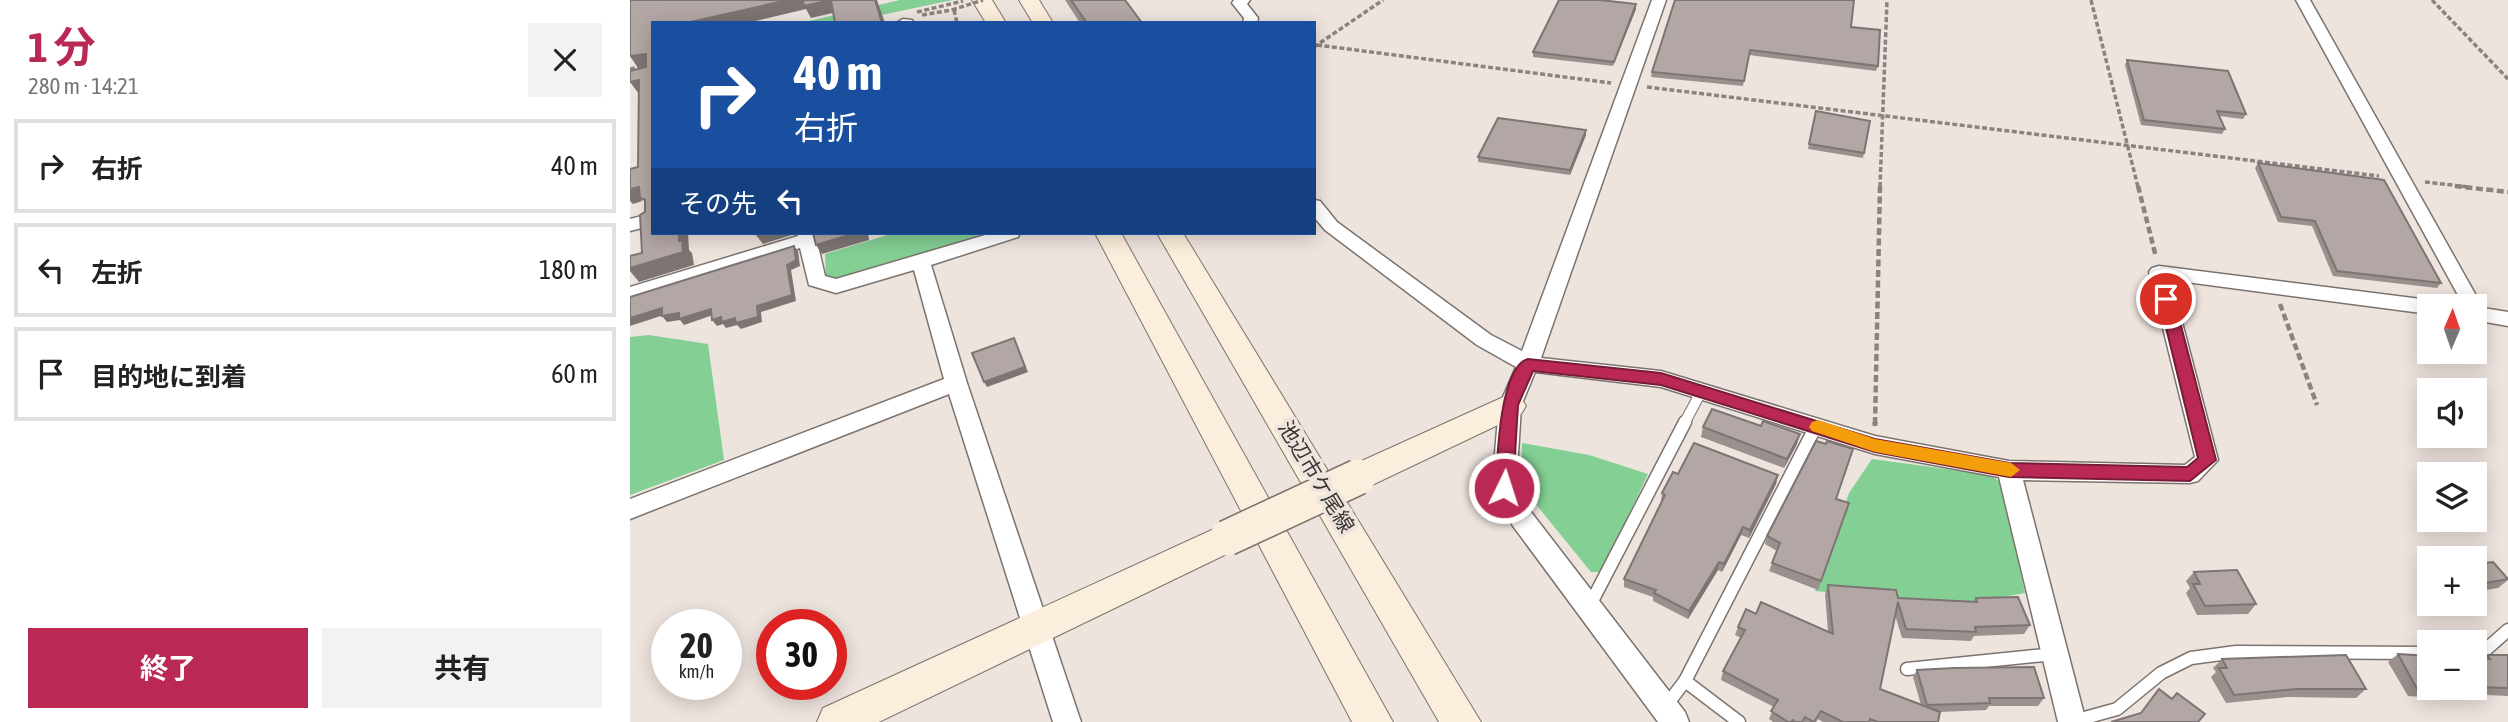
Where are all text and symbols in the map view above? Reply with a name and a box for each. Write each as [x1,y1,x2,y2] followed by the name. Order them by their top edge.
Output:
[28,23,96,71] text: 1 分
[528,23,602,97] button: close
[794,44,882,100] text: 40 m
[679,49,770,140] icon: right
[28,73,139,99] text: 280 m · 14:21
[794,109,858,146] text: 右折
[32,147,70,185] icon: right
[551,151,598,181] text: 40 m
[91,154,143,184] text: 右折
[771,182,809,220] icon: left
[679,189,757,219] text: その先
[32,251,70,289] icon: left
[539,255,598,285] text: 180 m
[91,258,143,288] text: 左折
[2136,269,2196,329] pin
[2147,280,2185,318] icon: arrive
[2417,294,2487,364] north arrow
[2417,294,2487,700] map controls
[32,355,70,393] icon: arrive
[551,359,598,389] text: 60 m
[91,362,247,392] text: 目的地に到着
[2417,378,2487,448] button: sound
[1274,416,1360,537] street label: 池辺市ケ尾線
[1467,451,1541,525] position arrow
[2417,462,2487,532] button: layers
[2417,546,2487,616] button: +
[756,609,847,700] speed limit sign: 30
[680,625,713,665] text: 20
[28,628,308,708] button: 終了
[322,628,602,708] button: 共有
[2417,630,2487,700] button: −
[679,661,714,682] text: km/h

